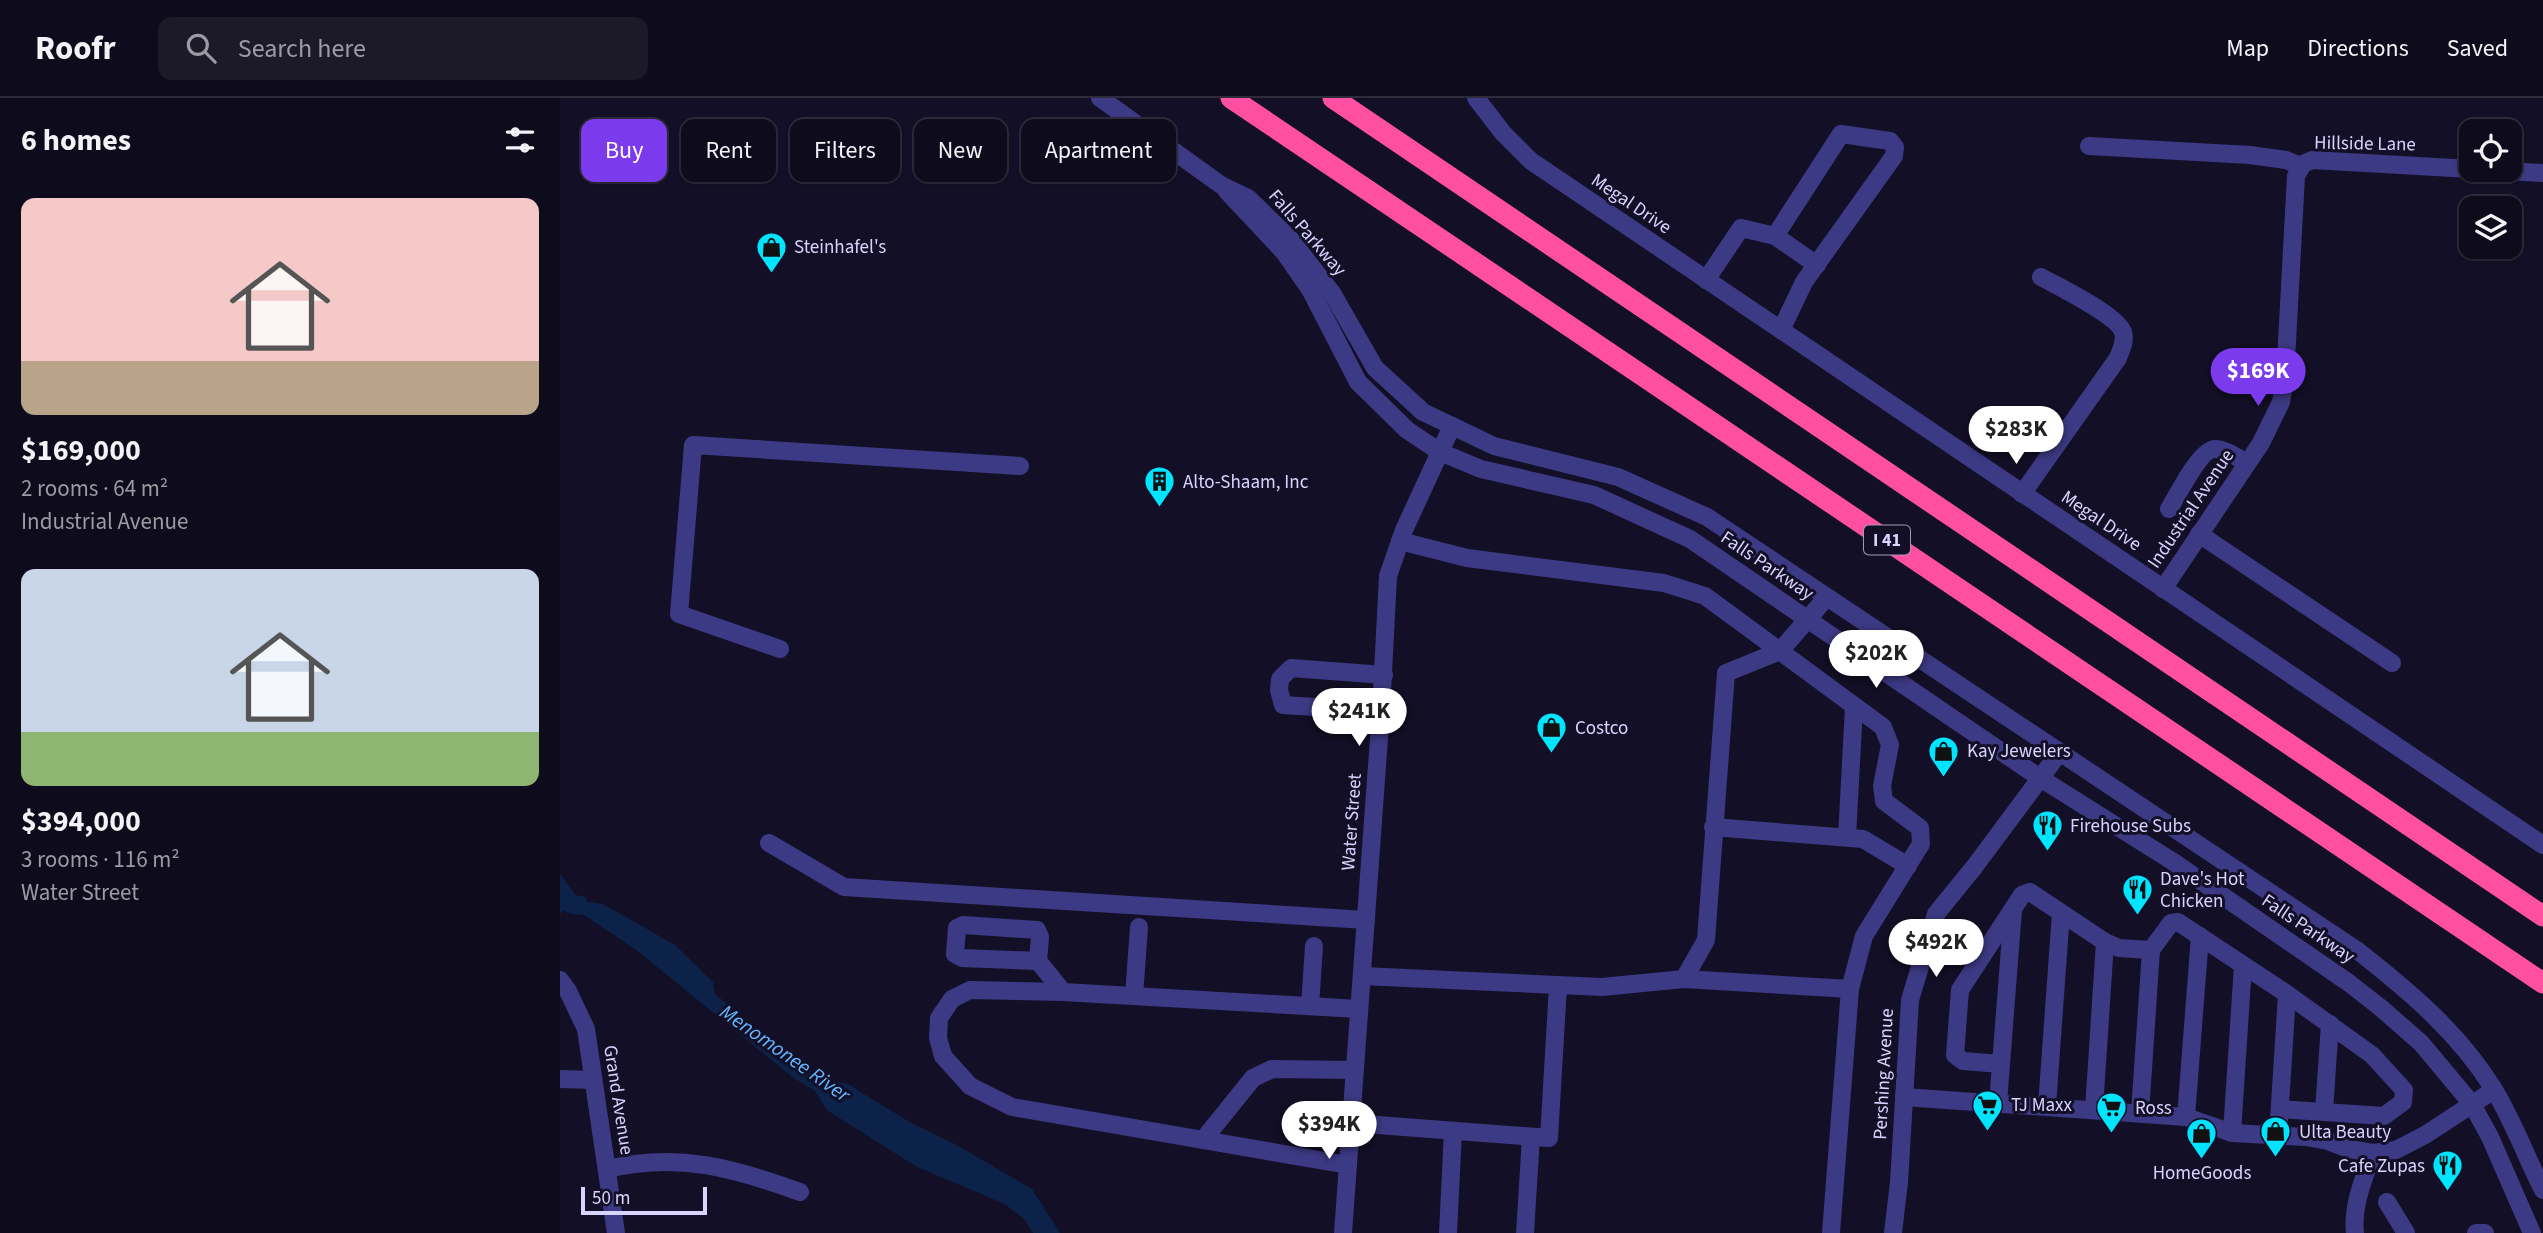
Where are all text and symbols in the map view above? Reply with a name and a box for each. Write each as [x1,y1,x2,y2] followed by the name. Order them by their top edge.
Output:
[158,17,648,80] search box
[35,25,116,72] text: Roofr
[182,29,220,67] icon: search
[238,30,366,67] text: Search here
[2226,31,2269,66] text: Map
[2307,31,2409,66] text: Directions
[2447,31,2508,66] text: Saved
[21,119,131,162] text: 6 homes
[581,119,667,182] chip: Buy
[681,119,776,182] chip: Rent
[790,119,900,182] chip: Filters
[914,119,1007,182] chip: New
[1021,119,1176,182] chip: Apartment
[2459,119,2522,259] map controls
[2459,119,2522,182] button: locate
[501,121,539,159] icon: filters
[2314,130,2416,158] street label: Hillside Lane
[1585,167,1677,241] street label: Megal Drive
[1262,184,1352,282] street label: Falls Parkway
[2459,196,2522,259] button: layers
[754,230,788,274] shop icon: Steinhafel's
[794,234,886,261] place label: Steinhafel's
[217,243,343,369] icon: home
[2209,348,2307,408] pin: $169K
[2227,354,2289,387] text: $169K
[1967,406,2065,466] pin: $283K
[1985,412,2047,445] text: $283K
[21,429,141,472] text: $169,000
[2141,444,2241,574] street label: Industrial Avenue
[1143,465,1177,509] building icon: Alto-Shaam, Inc
[1183,469,1309,496] place label: Alto-Shaam, Inc
[21,472,168,505] text: 2 rooms · 64 m²
[2055,484,2147,558] street label: Megal Drive
[21,505,188,538] text: Industrial Avenue
[1715,525,1819,607] street label: Falls Parkway
[1864,526,1910,555] road number: I 41
[217,614,343,740] icon: home
[1827,630,1925,690] pin: $202K
[1845,636,1907,669] text: $202K
[1310,688,1408,748] pin: $241K
[1328,694,1390,727] text: $241K
[1535,711,1569,755] shop icon: Costco
[1575,715,1628,742] place label: Costco
[1927,734,1961,778] shop icon: Kay Jewelers
[1967,738,2071,765] place label: Kay Jewelers
[1335,772,1369,872] street label: Water Street
[21,800,141,843] text: $394,000
[2030,809,2064,853] restaurant icon: Firehouse Subs
[2070,813,2191,840] place label: Firehouse Subs
[21,843,180,876] text: 3 rooms · 116 m²
[2160,866,2245,915] place label: Dave's Hot Chicken
[2120,873,2154,917] restaurant icon: Dave's Hot Chicken
[21,876,139,909] text: Water Street
[2256,888,2360,970] street label: Falls Parkway
[1887,920,1985,979] pin: $492K
[1905,925,1967,958] text: $492K
[714,997,857,1110] water label: Menomonee River
[1867,1008,1901,1140] street label: Pershing Avenue
[596,1043,640,1157] street label: Grand Avenue
[1971,1088,2005,1132] supermarket icon: TJ Maxx
[2095,1091,2129,1135] supermarket icon: Ross
[2011,1092,2073,1119] place label: TJ Maxx
[2135,1095,2172,1122] place label: Ross
[1280,1102,1378,1161] pin: $394K
[1298,1107,1360,1140] text: $394K
[2259,1115,2293,1159] shop icon: Ulta Beauty
[2185,1117,2219,1161] shop icon: HomeGoods
[2299,1119,2391,1146] place label: Ulta Beauty
[2431,1149,2465,1193] restaurant icon: Cafe Zupas
[2338,1153,2425,1180] place label: Cafe Zupas
[2153,1160,2251,1187] place label: HomeGoods
[581,1184,707,1216] scale bar
[592,1185,630,1212] text: 50 m

